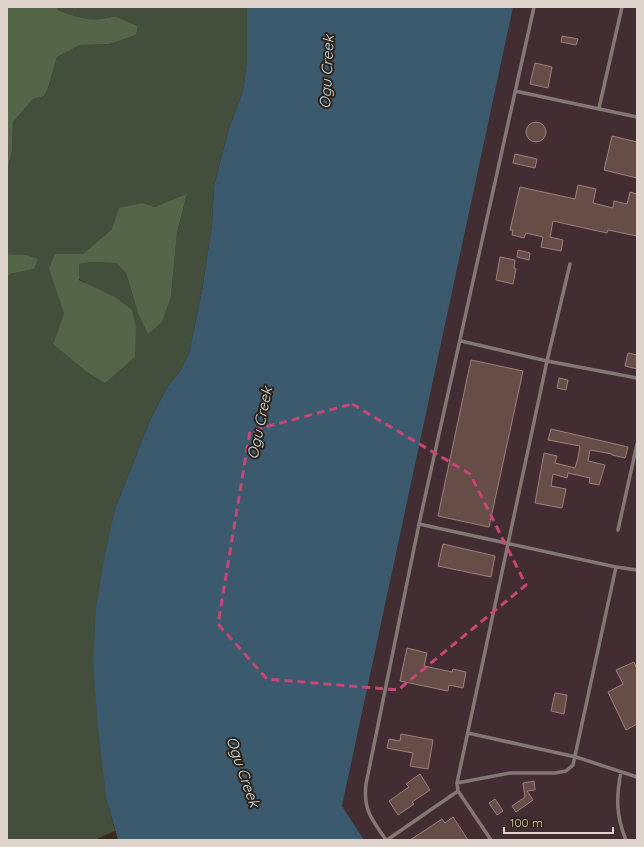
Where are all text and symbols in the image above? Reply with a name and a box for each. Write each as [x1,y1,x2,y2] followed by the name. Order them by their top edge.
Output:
[315,33,338,109] water label: Ogu Creek
[243,383,277,461] water label: Ogu Creek
[223,734,265,812] water label: Ogu Creek
[504,809,613,835] scale bar
[510,815,543,830] text: 100 m

